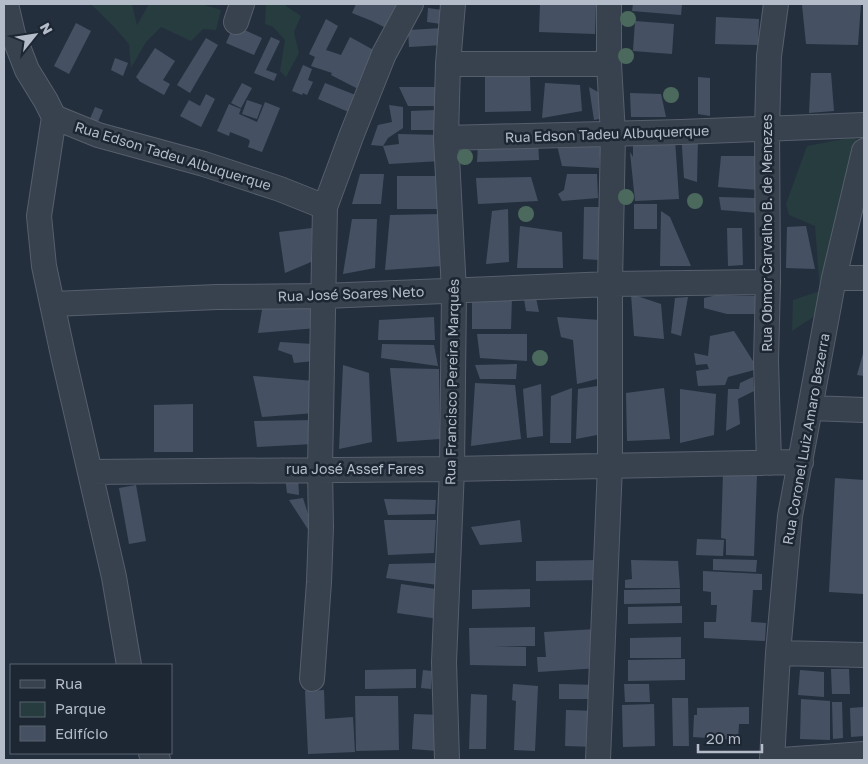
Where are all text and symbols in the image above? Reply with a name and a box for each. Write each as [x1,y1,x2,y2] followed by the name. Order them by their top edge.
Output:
[10,10,60,60] north arrow
[37,19,57,37] text: N
[758,114,775,352] street label: Rua Obmor Carvalho B. de Menezes
[73,118,273,194] street label: Rua Edson Tadeu Albuquerque
[505,121,709,146] street label: Rua Edson Tadeu Albuquerque
[441,279,462,485] street label: Rua Francisco Pereira Marquês
[277,282,425,305] street label: Rua José Soares Neto
[779,332,832,546] street label: Rua Coronel Luiz Amaro Bezerra
[286,460,424,477] street label: rua José Assef Fares
[10,664,172,754] legend
[55,674,82,692] text: Rua
[55,699,106,717] text: Parque
[698,722,762,754] scale bar
[55,724,108,742] text: Edifício
[706,729,741,747] text: 20 m

